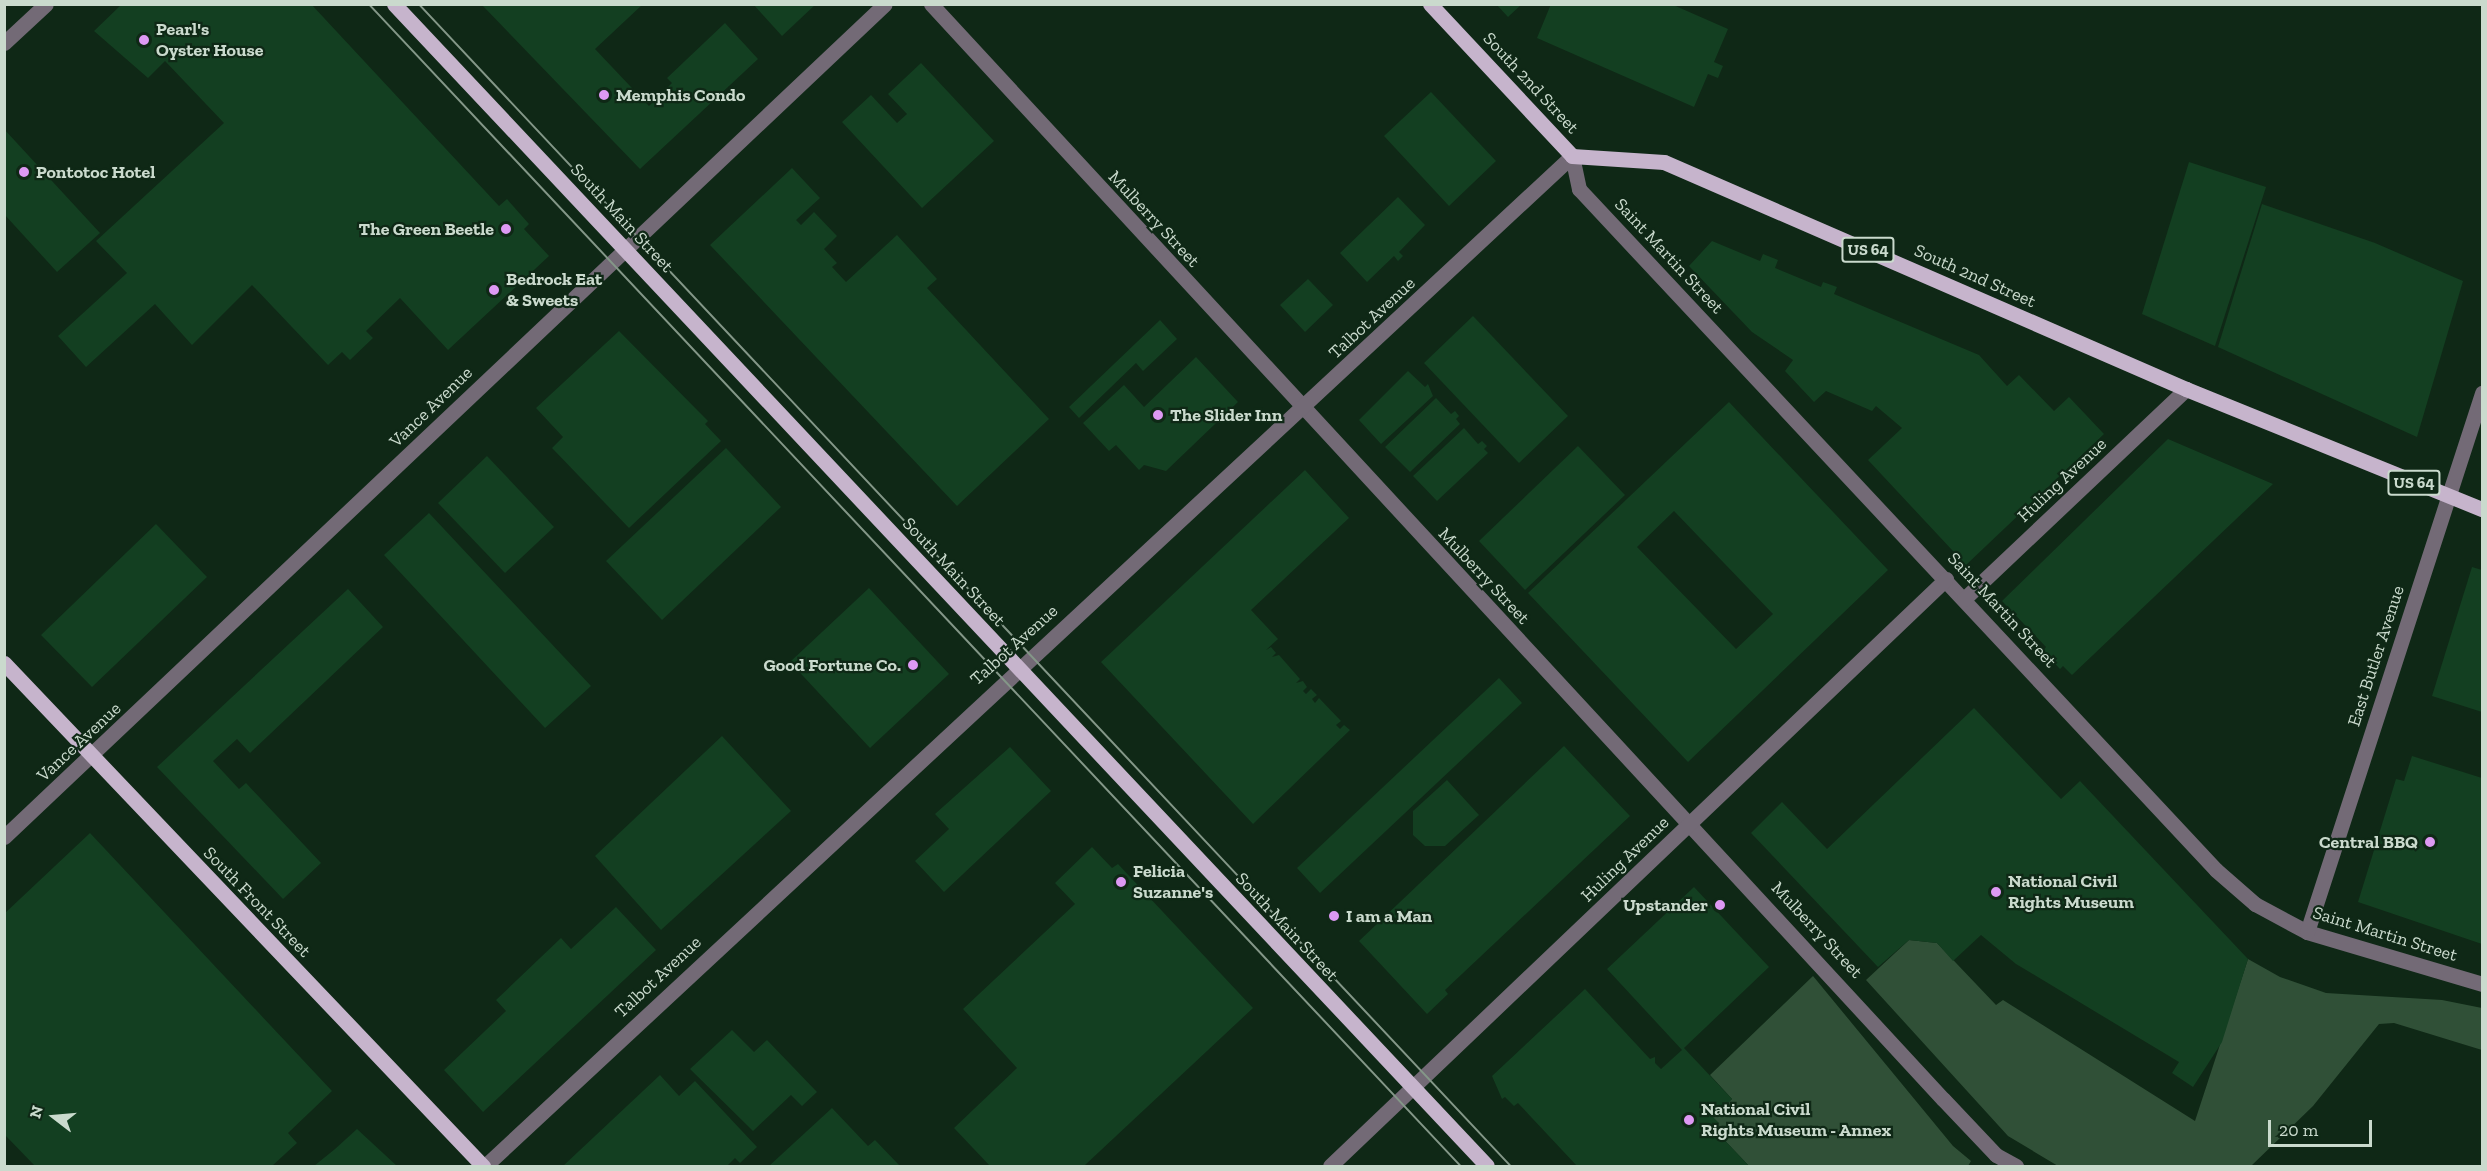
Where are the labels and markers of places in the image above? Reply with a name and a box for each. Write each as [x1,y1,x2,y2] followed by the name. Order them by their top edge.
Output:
[156,19,264,62] place label: Pearl's Oyster House
[137,33,151,47] marker: Pearl's Oyster House
[616,84,745,106] place label: Memphis Condo
[597,88,611,102] marker: Memphis Condo
[36,161,155,183] place label: Pontotoc Hotel
[17,165,31,179] marker: Pontotoc Hotel
[359,218,494,240] place label: The Green Beetle
[499,222,513,236] marker: The Green Beetle
[506,269,602,312] place label: Bedrock Eat & Sweets
[487,283,501,297] marker: Bedrock Eat & Sweets
[1170,404,1283,426] place label: The Slider Inn
[1151,408,1165,422] marker: The Slider Inn
[763,654,901,676] place label: Good Fortune Co.
[906,658,920,672] marker: Good Fortune Co.
[2319,831,2418,853] place label: Central BBQ
[2423,835,2437,849] marker: Central BBQ
[1133,861,1213,904] place label: Felicia Suzanne's
[2008,871,2134,914] place label: National Civil Rights Museum
[1114,875,1128,889] marker: Felicia Suzanne's
[1989,885,2003,899] marker: National Civil Rights Museum
[1623,894,1708,916] place label: Upstander
[1713,898,1727,912] marker: Upstander
[1346,905,1432,927] place label: I am a Man
[1327,909,1341,923] marker: I am a Man
[1701,1099,1892,1142] place label: National Civil Rights Museum - Annex
[1682,1113,1696,1127] marker: National Civil Rights Museum - Annex

